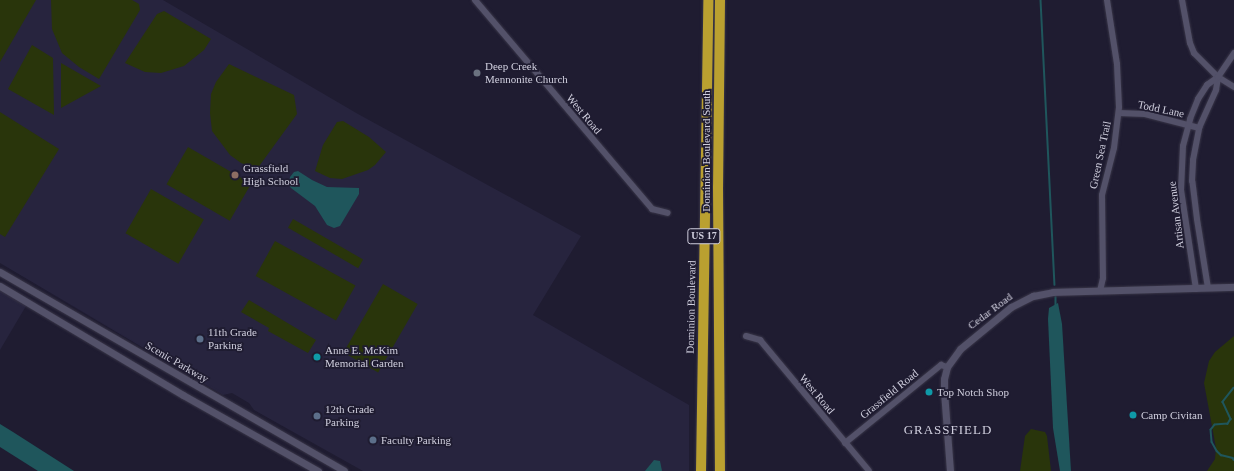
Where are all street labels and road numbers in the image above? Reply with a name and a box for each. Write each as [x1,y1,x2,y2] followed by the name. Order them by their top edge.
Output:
[699,90,713,212] street label: Dominion Boulevard South
[564,91,604,137] street label: West Road
[1137,98,1185,120] street label: Todd Lane
[1086,120,1114,190] street label: Green Sea Trail
[1165,180,1187,250] street label: Artisan Avenue
[687,228,721,244] road number: US 17
[684,260,698,354] street label: Dominion Boulevard
[965,290,1015,332] street label: Cedar Road
[143,339,211,385] street label: Scenic Parkway
[857,366,921,422] street label: Grassfield Road
[797,371,837,417] street label: West Road

